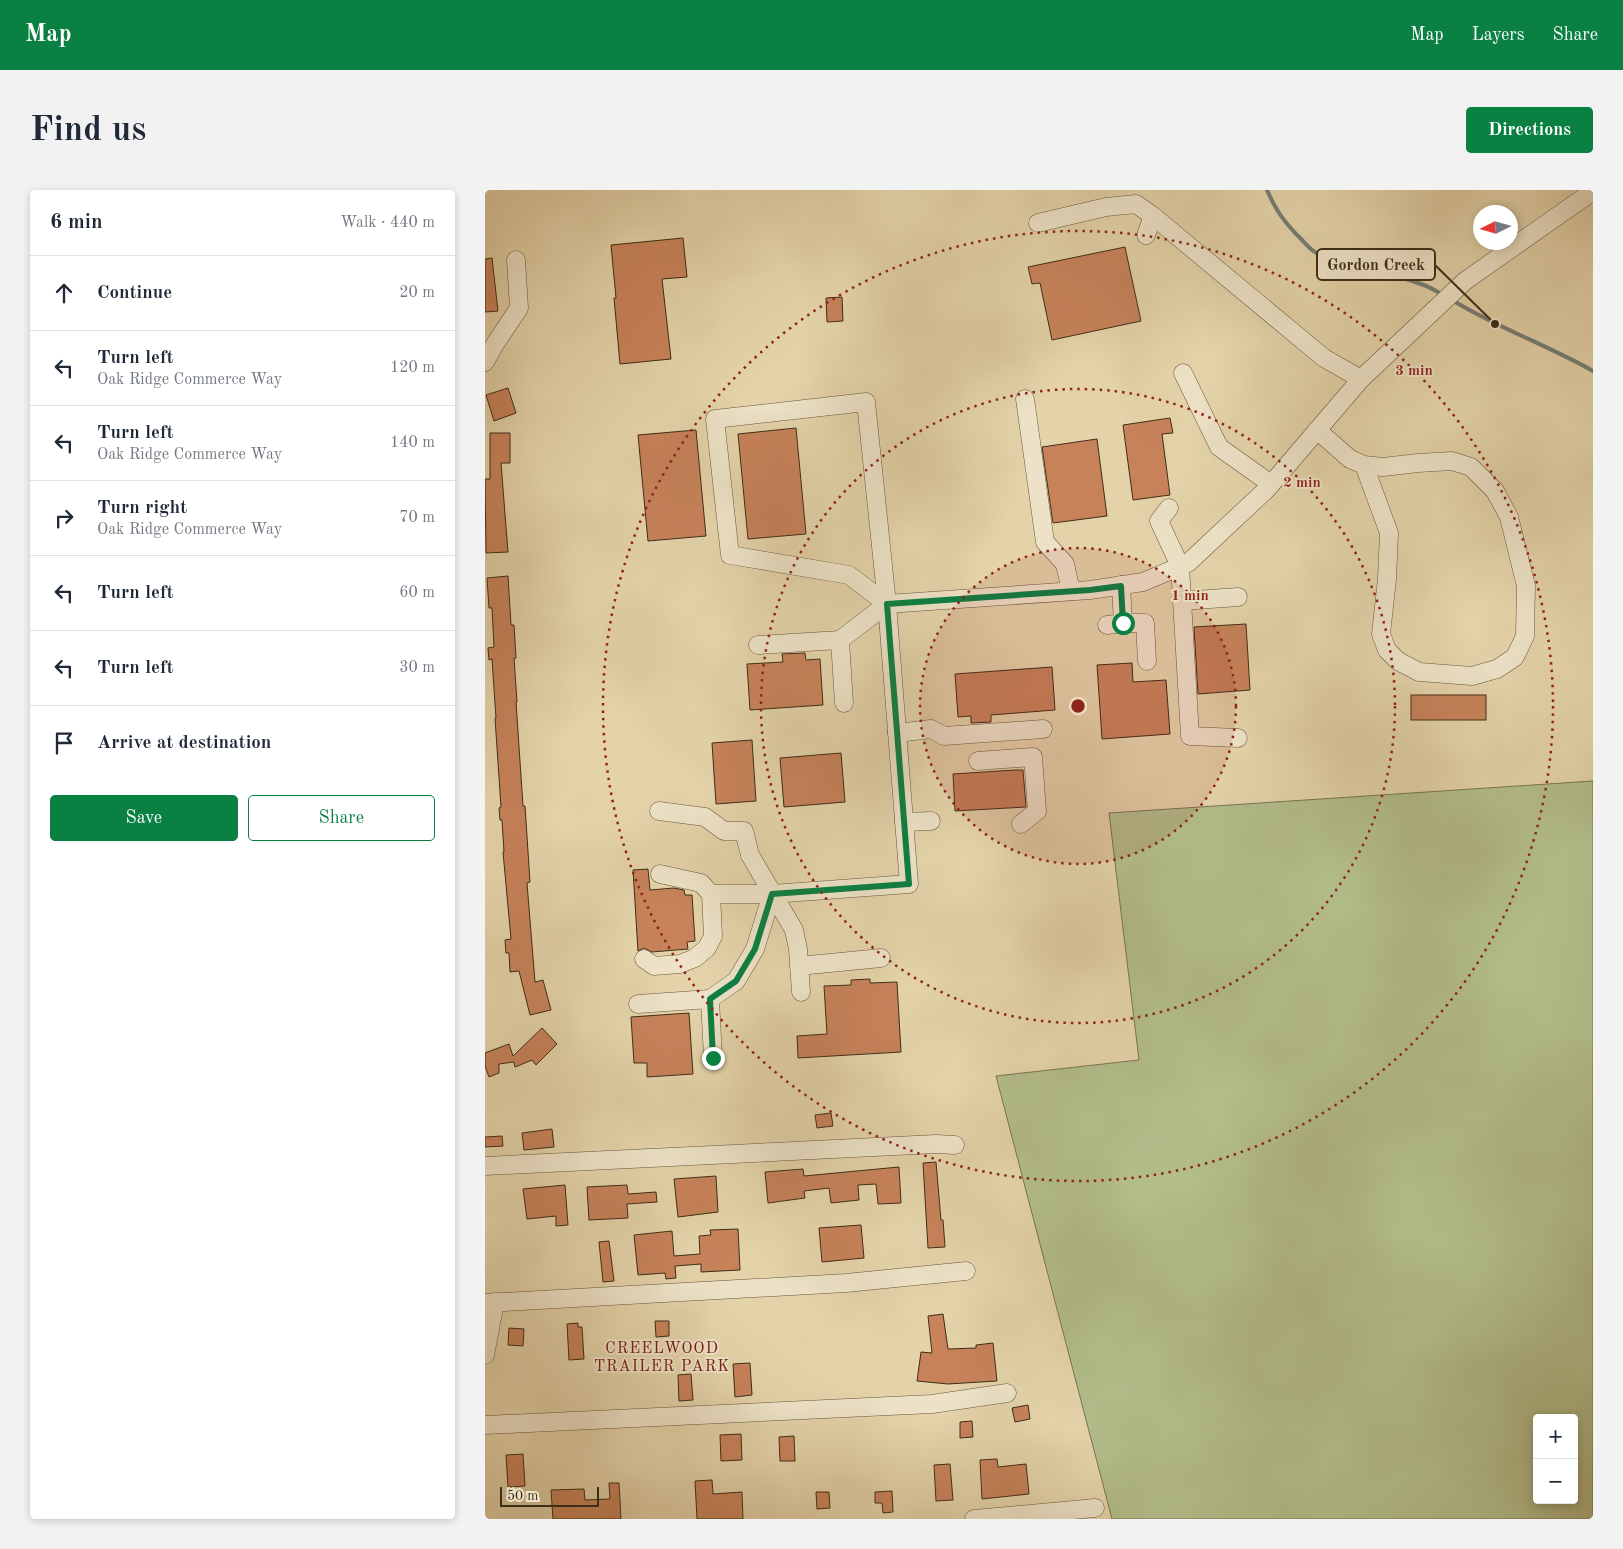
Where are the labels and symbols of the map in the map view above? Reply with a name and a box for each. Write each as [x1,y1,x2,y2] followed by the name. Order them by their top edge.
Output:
[1473,205,1518,250] north arrow
[1317,249,1435,280] callout: Gordon Creek
[1327,258,1425,274] text: Gordon Creek
[1395,364,1433,379] text: 3 min
[1283,476,1321,491] text: 2 min
[1171,589,1209,604] text: 1 min
[1112,612,1135,635] route start
[1069,697,1087,715] centre of rings
[702,1047,725,1070] route end
[594,1341,730,1375] district label: CREELWOOD TRAILER PARK
[500,1484,599,1507] scale bar

